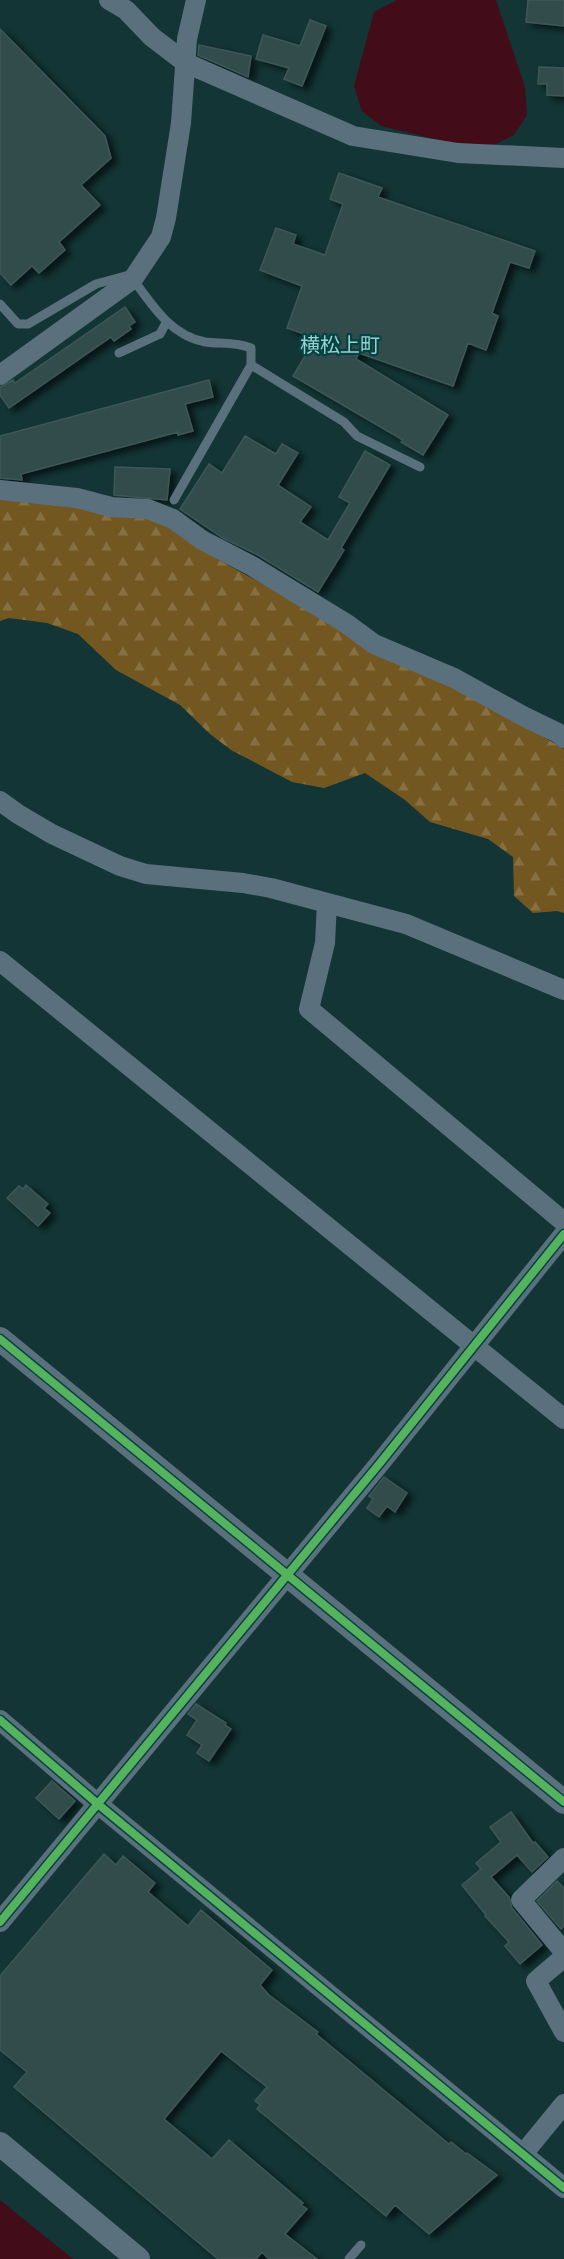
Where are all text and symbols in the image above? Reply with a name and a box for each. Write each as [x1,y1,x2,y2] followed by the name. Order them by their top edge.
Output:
[300,333,380,357] district label: 横松上町

